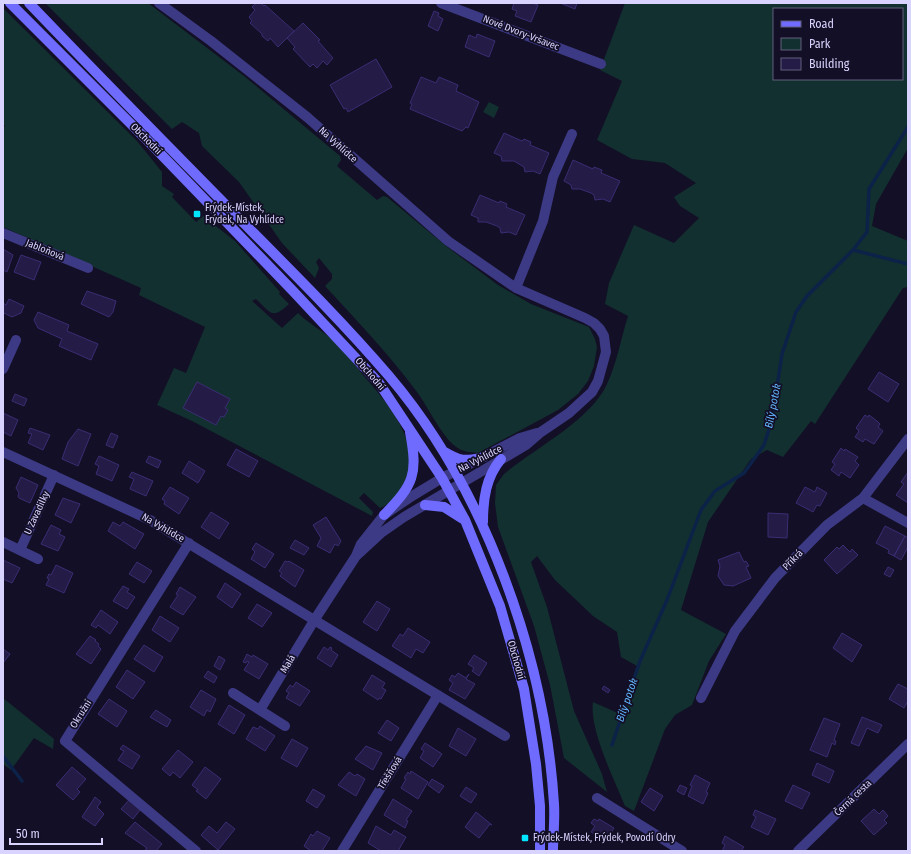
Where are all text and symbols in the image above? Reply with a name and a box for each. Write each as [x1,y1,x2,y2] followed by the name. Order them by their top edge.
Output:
[773,8,903,80] legend
[481,13,561,53] street label: Nové Dvory-Vršavec
[809,17,834,31] text: Road
[809,37,831,51] text: Park
[809,57,850,71] text: Building
[128,120,165,158] street label: Obchodní
[316,124,360,165] street label: Na Vyhlídce
[205,201,284,226] place label: Frýdek-Místek, Frýdek, Na Vyhlídce
[192,209,202,219] marker: Frýdek-Místek, Frýdek, Na Vyhlídce
[24,237,66,263] street label: Jabloňová
[352,354,389,393] street label: Obchodní
[762,382,784,429] water label: Bílý potok
[456,442,504,475] street label: Na Vyhlídce
[22,489,52,537] street label: U Zavadilky
[139,510,187,545] street label: Na Vyhlídce
[780,546,806,573] street label: Příkrá
[505,639,528,681] street label: Obchodní
[278,653,298,675] street label: Malá
[613,676,641,724] water label: Bílý potok
[67,697,95,730] street label: Okružní
[375,754,405,792] street label: Třešňová
[830,776,874,819] street label: Černá cesta
[10,820,102,846] scale bar
[16,827,40,841] text: 50 m
[533,831,676,844] place label: Frýdek-Místek, Frýdek, Povodí Odry
[520,833,530,843] marker: Frýdek-Místek, Frýdek, Povodí Odry

